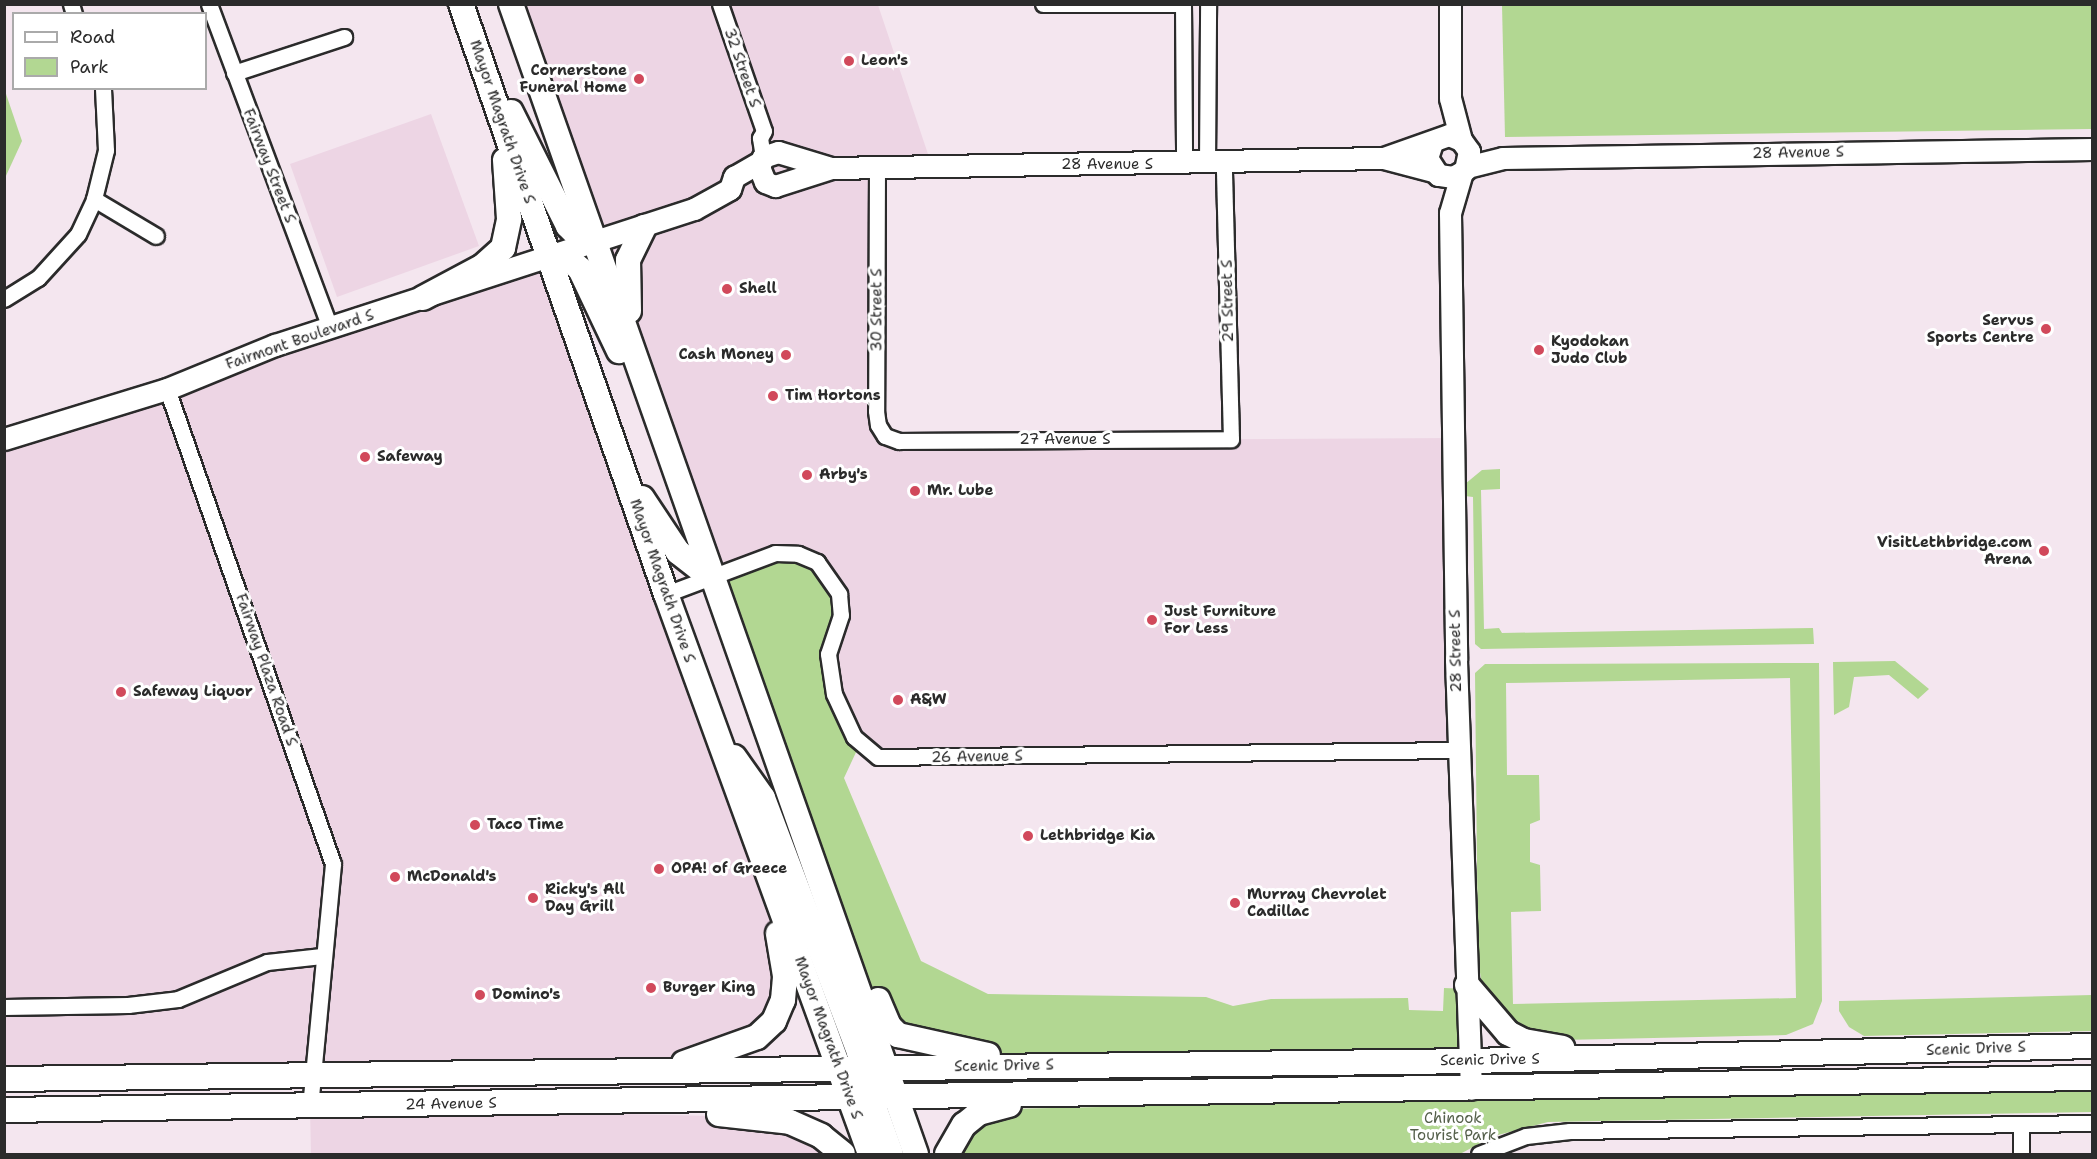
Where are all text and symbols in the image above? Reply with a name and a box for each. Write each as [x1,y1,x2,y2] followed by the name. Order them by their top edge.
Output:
[12,12,207,90] legend
[70,25,115,49] text: Road
[720,26,764,110] street label: 32 Street S
[466,38,538,206] street label: Mayor Magrath Drive S
[861,52,908,70] place label: Leon's
[842,54,856,68] marker: Leon's
[70,55,109,79] text: Park
[519,61,627,96] place label: Cornerstone Funeral Home
[632,72,646,86] marker: Cornerstone Funeral Home
[239,106,299,226] street label: Fairway Street S
[1752,143,1844,163] street label: 28 Avenue S
[1061,156,1153,174] street label: 28 Avenue S
[1218,259,1238,343] street label: 29 Street S
[868,268,886,352] street label: 30 Street S
[739,280,777,298] place label: Shell
[720,282,734,296] marker: Shell
[223,306,377,374] street label: Fairmont Boulevard S
[1927,311,2034,346] place label: Servus Sports Centre
[2039,322,2053,336] marker: Servus Sports Centre
[1551,332,1629,367] place label: Kyodokan Judo Club
[1532,343,1546,357] marker: Kyodokan Judo Club
[678,346,774,364] place label: Cash Money
[779,348,793,362] marker: Cash Money
[785,387,881,405] place label: Tim Hortons
[766,389,780,403] marker: Tim Hortons
[1019,431,1111,449] street label: 27 Avenue S
[377,448,443,466] place label: Safeway
[358,450,372,464] marker: Safeway
[819,466,868,484] place label: Arby's
[800,468,814,482] marker: Arby's
[927,482,993,500] place label: Mr. Lube
[908,484,922,498] marker: Mr. Lube
[626,497,698,665] street label: Mayor Magrath Drive S
[1877,533,2032,568] place label: VisitLethbridge.com Arena
[2037,544,2051,558] marker: VisitLethbridge.com Arena
[231,591,301,749] street label: Fairway Plaza Road S
[1164,602,1276,637] place label: Just Furniture For Less
[1446,609,1466,693] street label: 28 Street S
[1145,613,1159,627] marker: Just Furniture For Less
[133,683,253,701] place label: Safeway Liquor
[114,685,128,699] marker: Safeway Liquor
[910,691,947,709] place label: A&W
[891,693,905,707] marker: A&W
[931,747,1023,767] street label: 26 Avenue S
[487,816,564,834] place label: Taco Time
[468,818,482,832] marker: Taco Time
[1040,827,1155,845] place label: Lethbridge Kia
[1021,829,1035,843] marker: Lethbridge Kia
[671,860,787,878] place label: OPA! of Greece
[652,862,666,876] marker: OPA! of Greece
[407,868,497,886] place label: McDonald's
[388,870,402,884] marker: McDonald's
[545,880,625,915] place label: Ricky's All Day Grill
[1247,885,1386,920] place label: Murray Chevrolet Cadillac
[526,891,540,905] marker: Ricky's All Day Grill
[1228,896,1242,910] marker: Murray Chevrolet Cadillac
[790,954,866,1122] street label: Mayor Magrath Drive S
[663,979,755,997] place label: Burger King
[644,981,658,995] marker: Burger King
[492,986,560,1004] place label: Domino's
[473,988,487,1002] marker: Domino's
[1926,1038,2026,1060] street label: Scenic Drive S
[1440,1050,1540,1070] street label: Scenic Drive S
[954,1056,1054,1076] street label: Scenic Drive S
[405,1094,497,1114] street label: 24 Avenue S
[1410,1109,1496,1144] park label: Chinook Tourist Park

